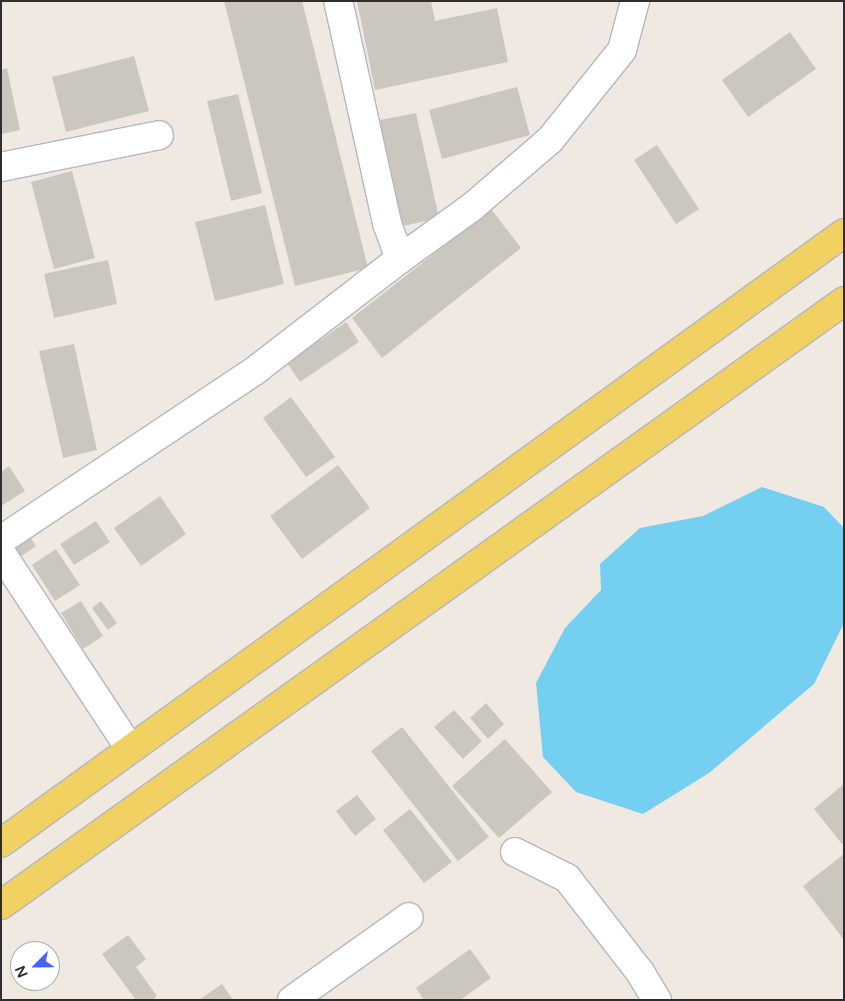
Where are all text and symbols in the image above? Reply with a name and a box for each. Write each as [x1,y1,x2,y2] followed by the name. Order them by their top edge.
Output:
[10,941,60,991] north arrow
[12,963,32,980] text: N

